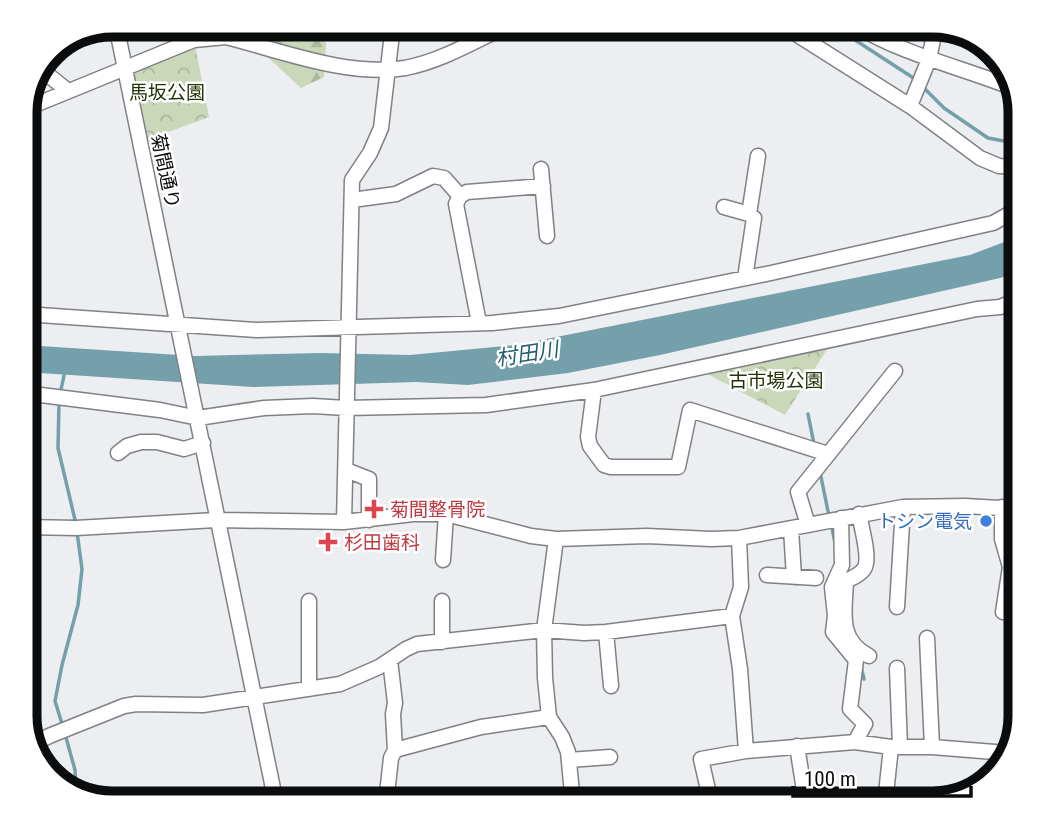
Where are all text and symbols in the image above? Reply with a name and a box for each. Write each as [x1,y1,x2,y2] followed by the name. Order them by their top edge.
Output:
[129,81,205,104] park label: 馬坂公園
[146,132,185,211] street label: 菊間通り
[494,337,562,371] water label: 村田川
[728,369,824,392] park label: 古市場公園
[390,498,485,521] place label: 菊間整骨院
[364,499,384,519] marker: 菊間整骨院
[877,510,972,533] place label: トシン電気
[978,513,994,529] marker: トシン電気
[344,531,420,554] place label: 杉田歯科
[318,532,338,552] marker: 杉田歯科
[793,754,972,798] scale bar
[804,767,856,791] text: 100 m

